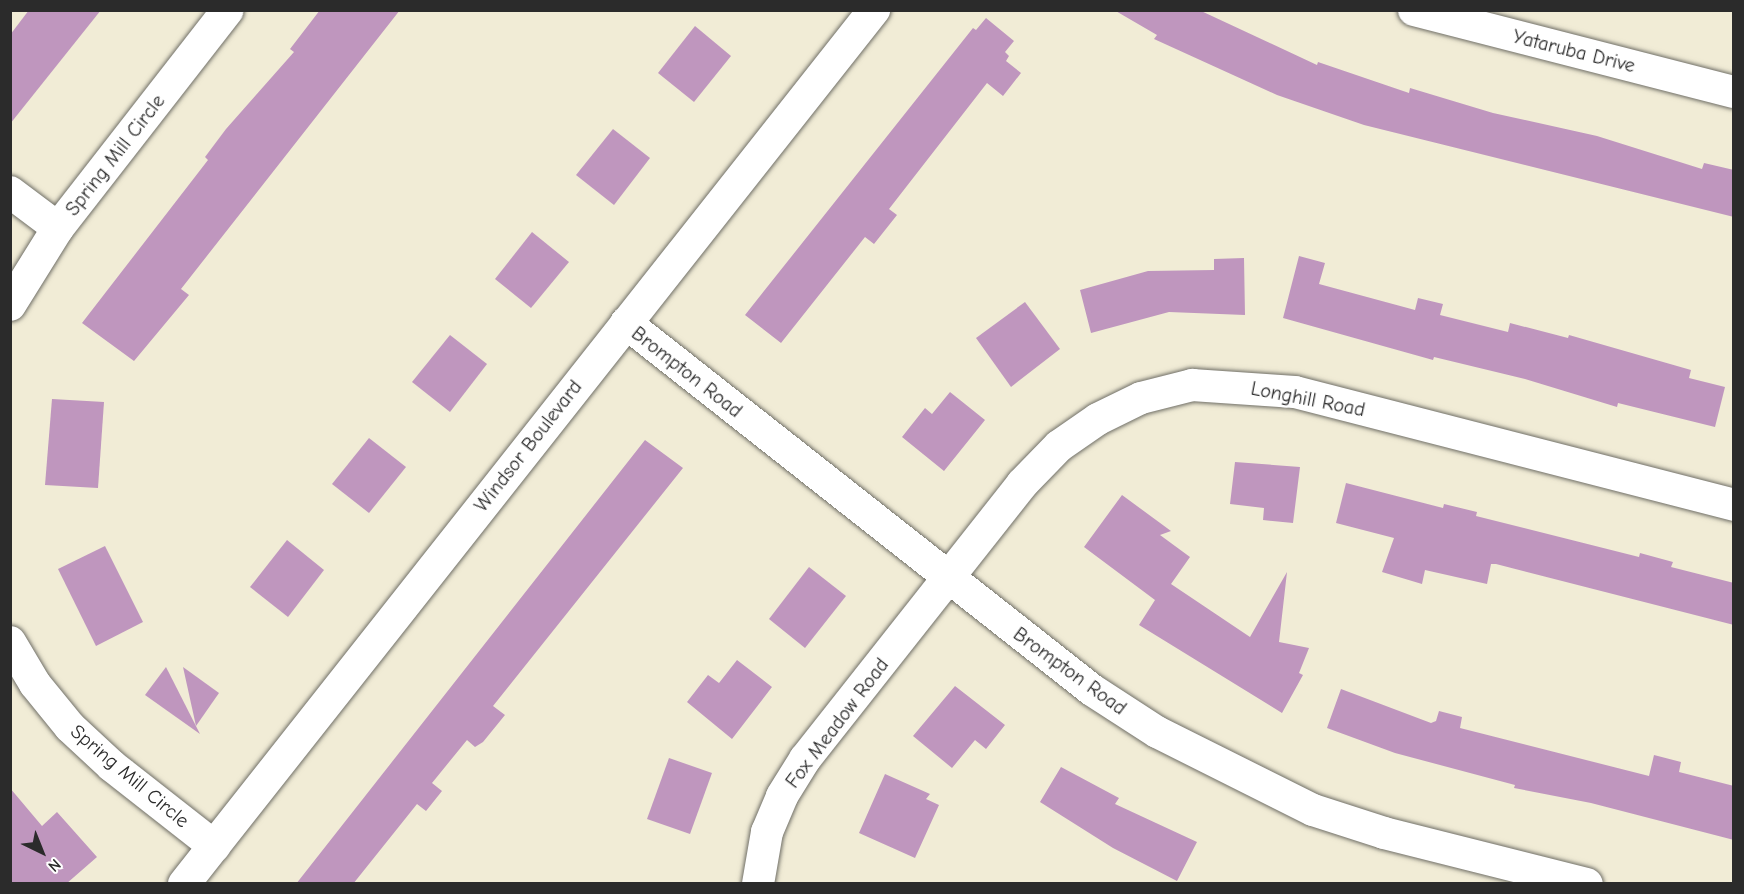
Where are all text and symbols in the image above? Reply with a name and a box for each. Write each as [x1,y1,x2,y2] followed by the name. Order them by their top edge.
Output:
[1510,24,1638,78] street label: Yataruba Drive
[60,90,170,220] street label: Spring Mill Circle
[627,321,747,423] street label: Brompton Road
[469,375,587,517] street label: Windsor Boulevard
[1249,376,1367,422] street label: Longhill Road
[1009,622,1131,720] street label: Brompton Road
[780,653,894,793] street label: Fox Meadow Road
[66,719,194,833] street label: Spring Mill Circle
[12,822,72,882] north arrow
[44,855,64,875] text: N

